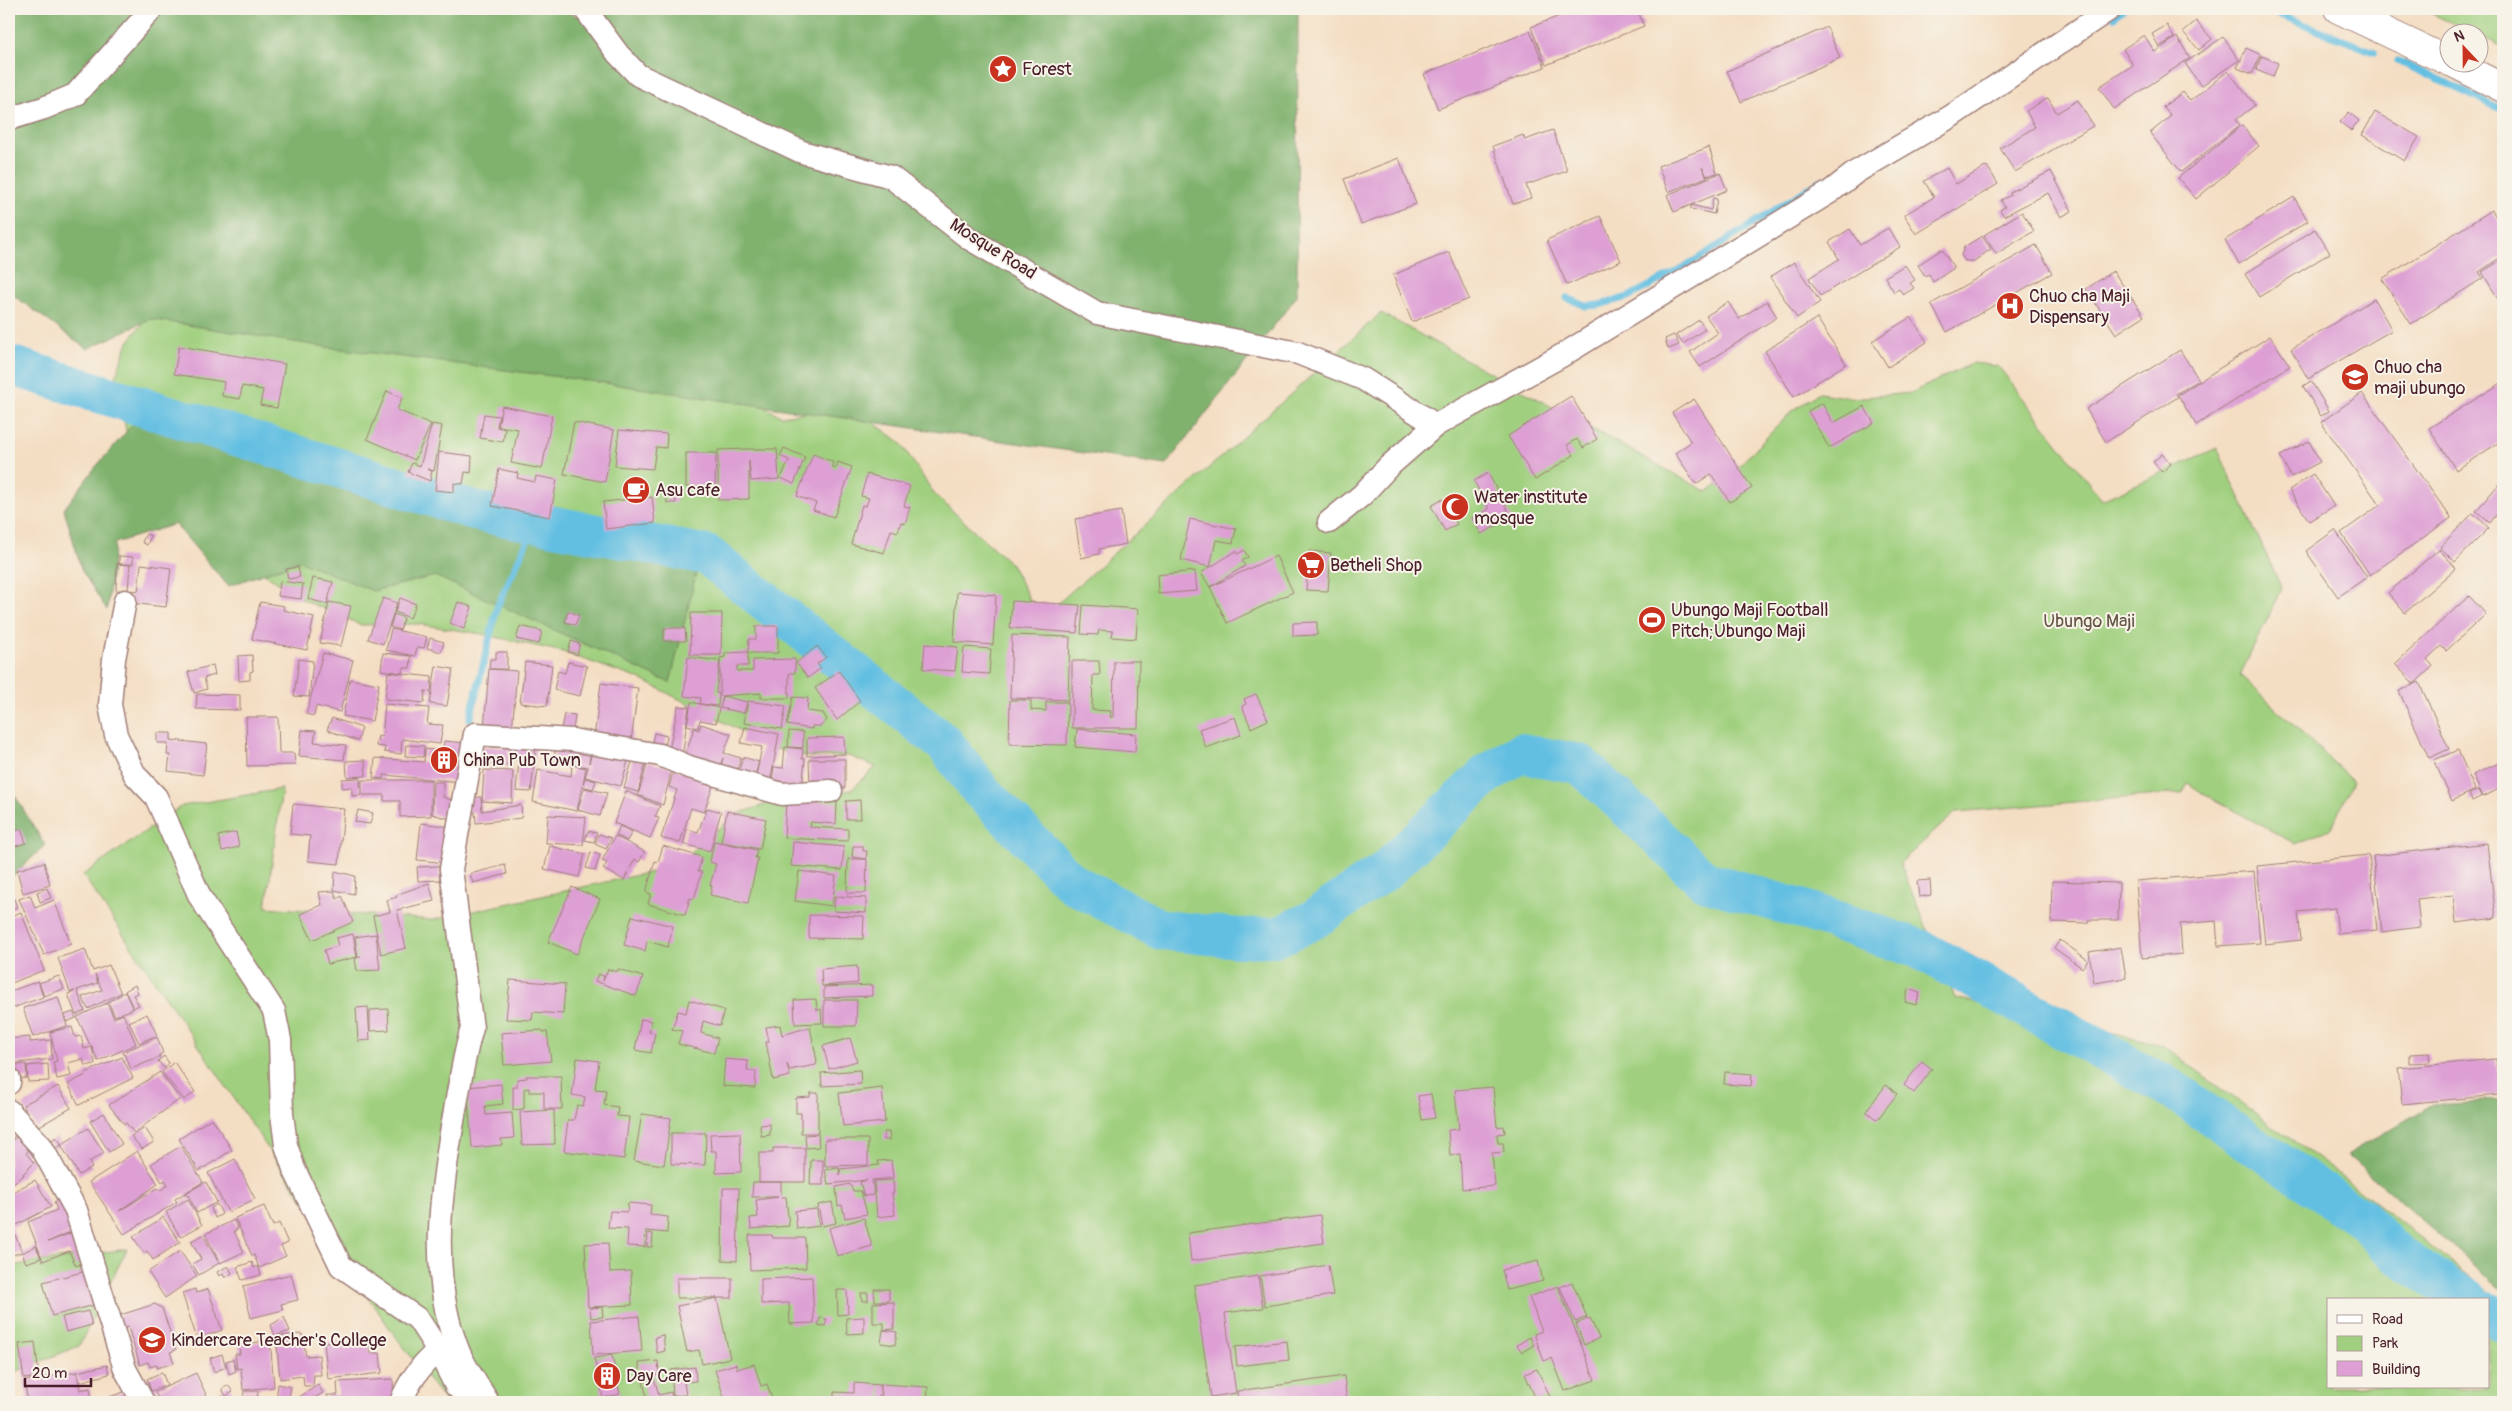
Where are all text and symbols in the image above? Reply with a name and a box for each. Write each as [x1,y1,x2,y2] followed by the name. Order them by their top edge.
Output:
[2440,22,2490,72] north arrow
[2452,27,2467,46] text: N
[988,54,1018,84] place icon: Forest
[1022,58,1073,81] place label: Forest
[945,213,1041,285] street label: Mosque Road
[2029,285,2130,329] place label: Chuo cha Maji Dispensary
[1995,291,2025,321] hospital icon: Chuo cha Maji Dispensary
[2374,356,2466,400] place label: Chuo cha maji ubungo
[2340,362,2370,392] school or university icon: Chuo cha maji ubungo
[621,475,651,505] cafe icon: Asu cafe
[655,479,720,502] place label: Asu cafe
[1474,486,1588,530] place label: Water institute mosque
[1440,492,1470,522] mosque icon: Water institute mosque
[1296,550,1326,580] supermarket icon: Betheli Shop
[1330,554,1422,577] place label: Betheli Shop
[1671,599,1829,643] place label: Ubungo Maji Football Pitch;Ubungo Maji
[1637,605,1667,635] sports icon: Ubungo Maji Football Pitch;Ubungo Maji
[2043,610,2135,633] park label: Ubungo Maji
[429,745,459,775] building icon: China Pub Town
[463,749,581,772] place label: China Pub Town
[2327,1298,2490,1388] legend
[2372,1310,2403,1329] text: Road
[137,1325,167,1355] school or university icon: Kindercare Teacher's College
[171,1329,387,1352] place label: Kindercare Teacher's College
[2372,1334,2399,1353] text: Park
[25,1356,91,1388] scale bar
[2372,1360,2420,1379] text: Building
[592,1361,622,1391] building icon: Day Care
[32,1364,67,1383] text: 20 m
[626,1365,692,1388] place label: Day Care

